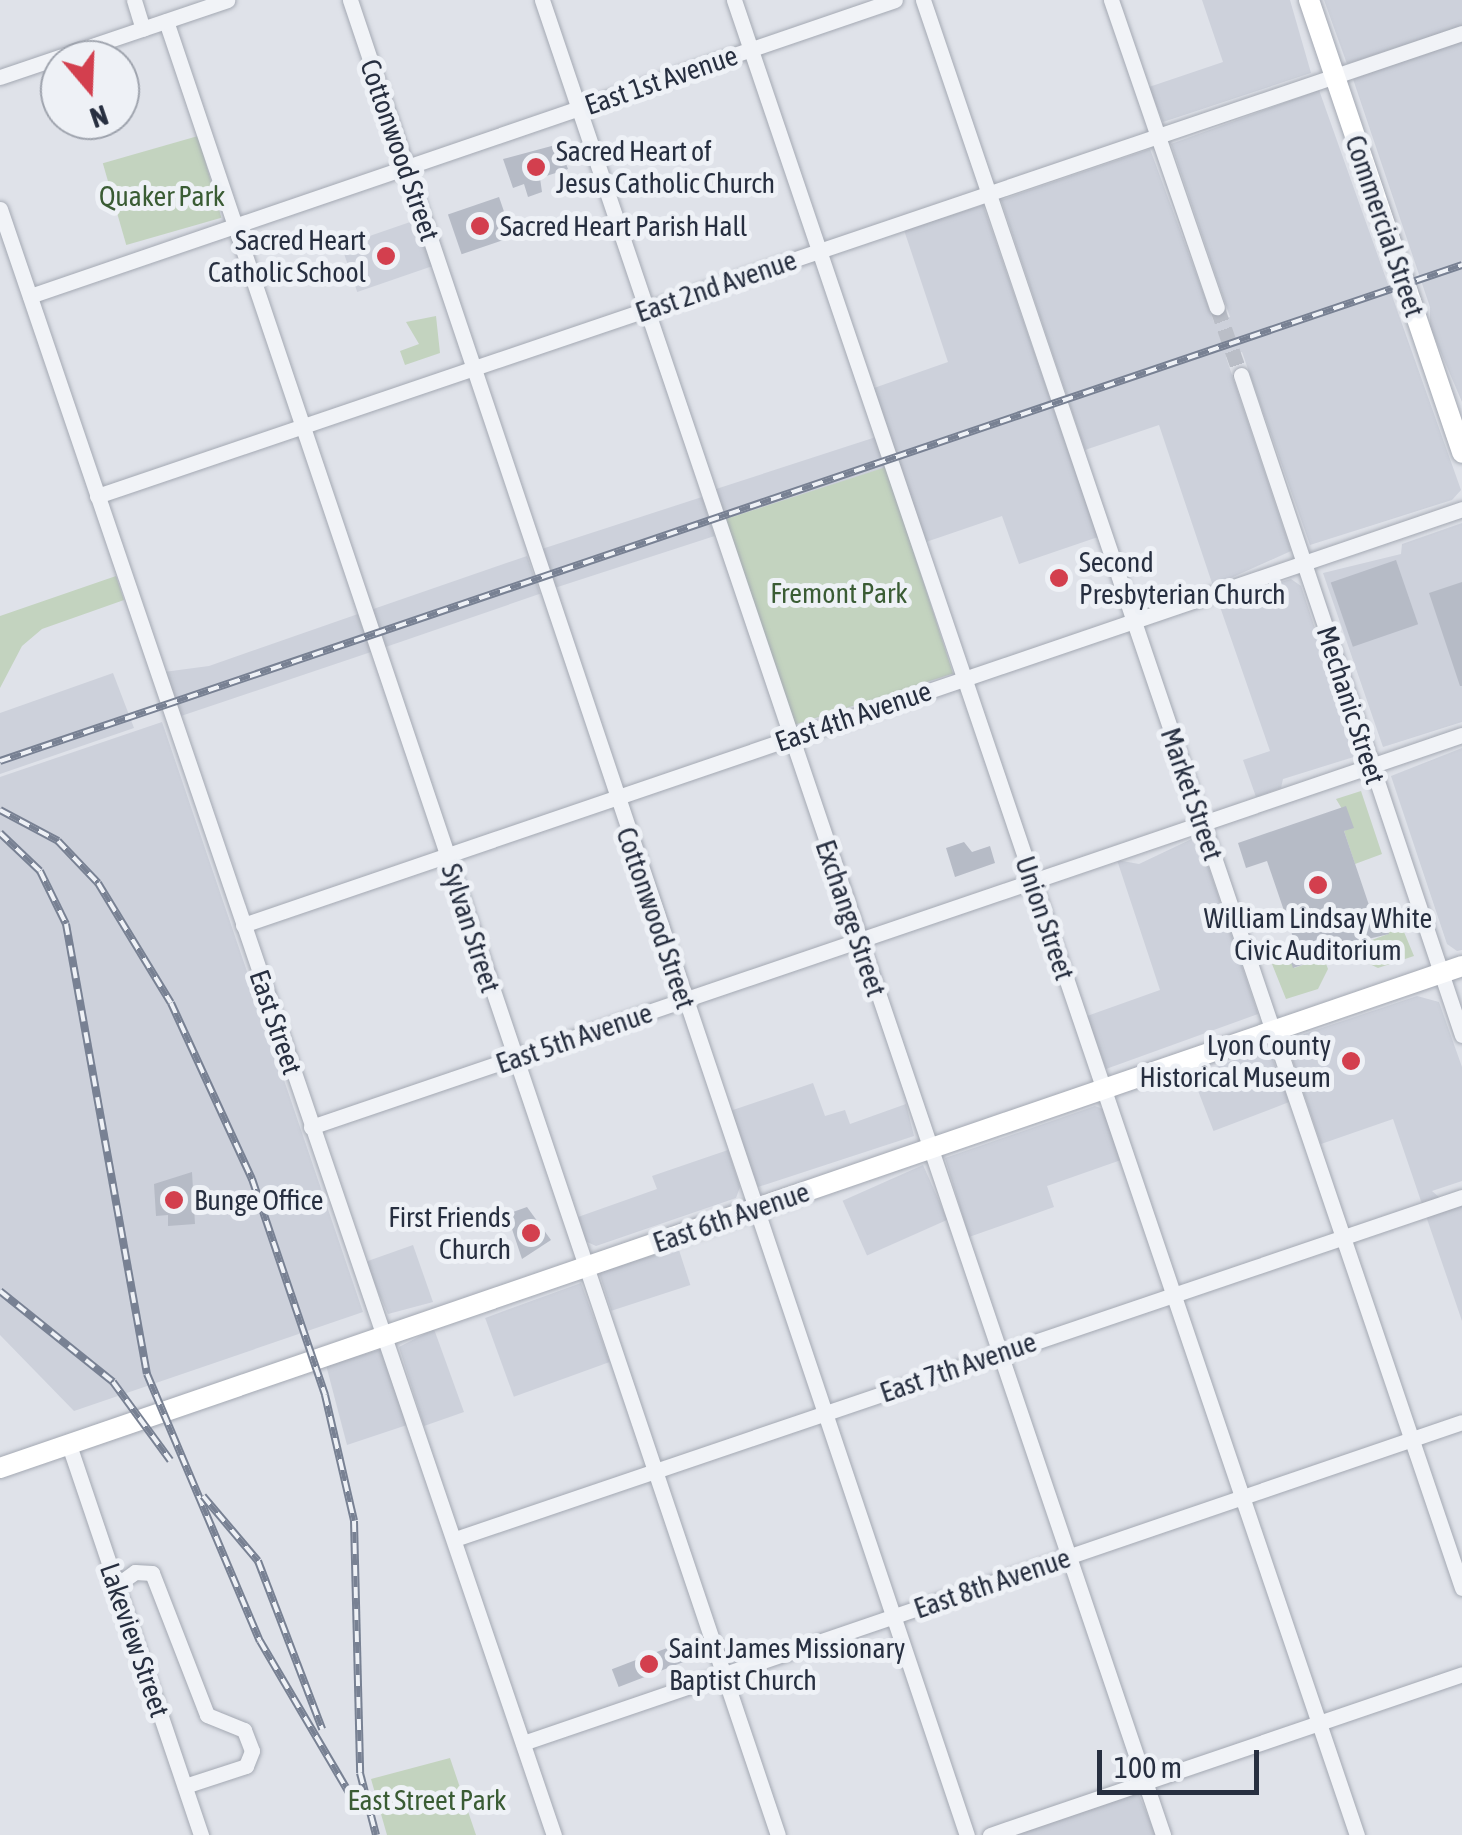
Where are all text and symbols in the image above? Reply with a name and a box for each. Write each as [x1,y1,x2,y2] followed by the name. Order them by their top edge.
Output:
[580,38,742,122] street label: East 1st Avenue
[40,40,140,140] north arrow
[353,55,447,245] street label: Cottonwood Street
[86,99,112,134] text: N
[1338,131,1432,321] street label: Commercial Street
[556,134,775,200] place label: Sacred Heart of Jesus Catholic Church
[525,156,547,178] marker: Sacred Heart of Jesus Catholic Church
[99,179,225,213] park label: Quaker Park
[500,209,747,243] place label: Sacred Heart Parish Hall
[469,215,491,237] marker: Sacred Heart Parish Hall
[208,223,366,289] place label: Sacred Heart Catholic School
[631,243,801,329] street label: East 2nd Avenue
[375,245,397,267] marker: Sacred Heart Catholic School
[1079,545,1286,611] place label: Second Presbyterian Church
[1048,567,1070,589] marker: Second Presbyterian Church
[770,576,908,610] park label: Fremont Park
[1310,622,1392,788] street label: Mechanic Street
[771,674,935,758] street label: East 4th Avenue
[1154,723,1230,865] street label: Market Street
[609,823,703,1013] street label: Cottonwood Street
[809,835,893,1001] street label: Exchange Street
[1008,852,1082,984] street label: Union Street
[434,859,508,997] street label: Sylvan Street
[1307,874,1329,896] marker: William Lindsay White Civic Auditorium
[1204,901,1432,967] place label: William Lindsay White Civic Auditorium
[243,965,309,1079] street label: East Street
[492,996,656,1080] street label: East 5th Avenue
[1140,1028,1331,1094] place label: Lyon County Historical Museum
[1340,1050,1362,1072] marker: Lyon County Historical Museum
[649,1175,813,1259] street label: East 6th Avenue
[194,1183,323,1217] place label: Bunge Office
[163,1189,185,1211] marker: Bunge Office
[388,1200,511,1266] place label: First Friends Church
[520,1222,542,1244] marker: First Friends Church
[876,1325,1040,1409] street label: East 7th Avenue
[910,1541,1074,1625] street label: East 8th Avenue
[93,1559,177,1721] street label: Lakeview Street
[669,1631,905,1697] place label: Saint James Missionary Baptist Church
[638,1653,660,1675] marker: Saint James Missionary Baptist Church
[1102,1730,1264,1792] scale bar
[1114,1750,1182,1784] text: 100 m
[348,1783,506,1817] park label: East Street Park

